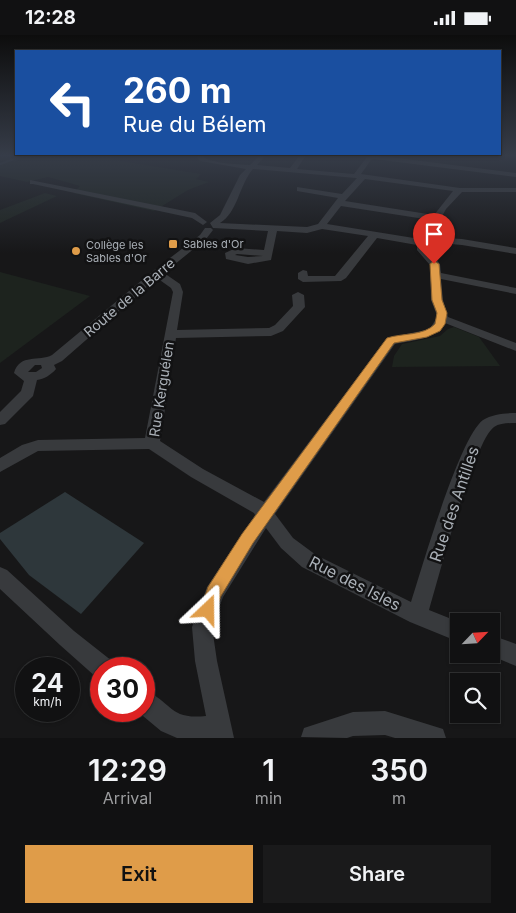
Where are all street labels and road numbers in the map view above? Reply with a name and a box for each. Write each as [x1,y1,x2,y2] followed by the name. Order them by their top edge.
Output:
[80,254,178,340] street label: Route de la Barre
[145,340,177,438] street label: Rue Kerguélen
[425,444,483,564] street label: Rue des Antilles
[306,551,404,615] street label: Rue des Isles

